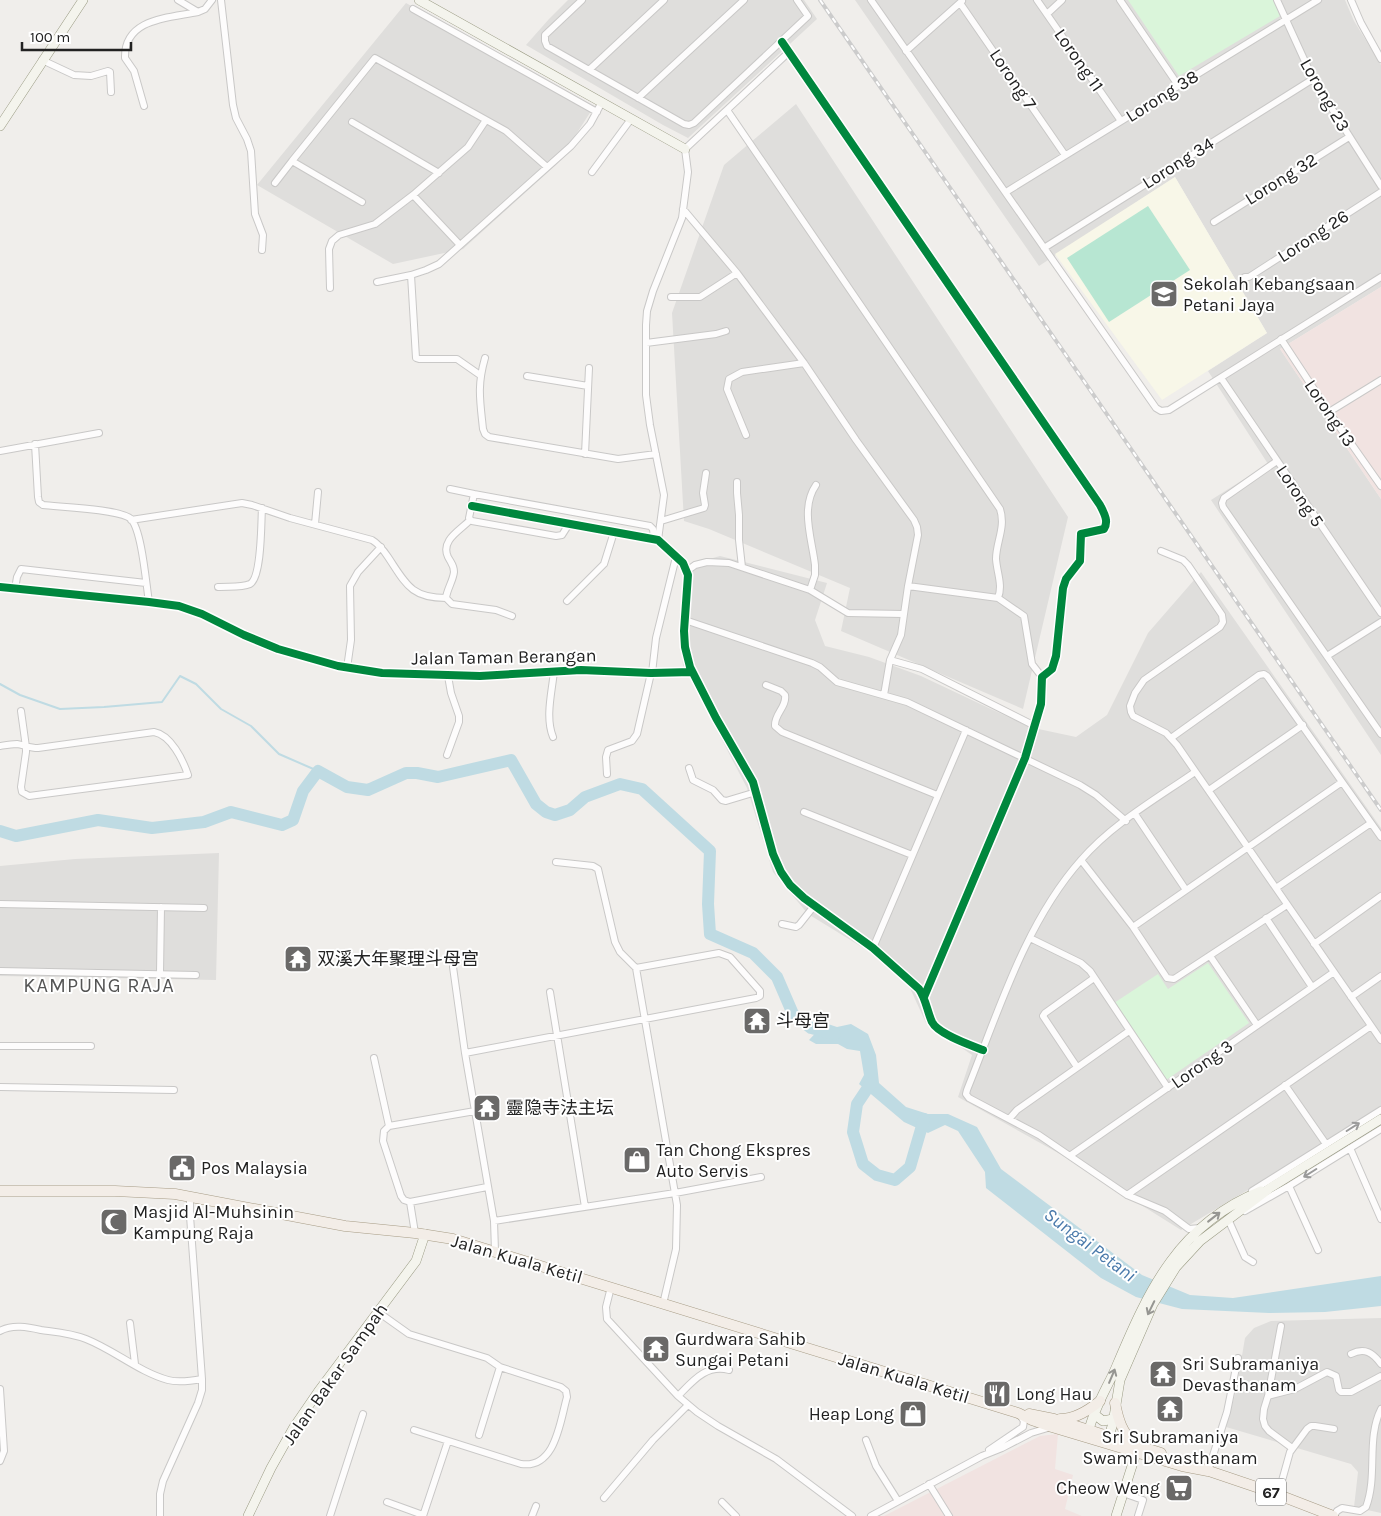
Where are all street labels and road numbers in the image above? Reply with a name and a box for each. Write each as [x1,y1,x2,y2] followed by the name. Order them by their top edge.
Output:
[1049,24,1109,96] street label: Lorong 11
[985,45,1042,114] street label: Lorong 7
[1295,54,1355,136] street label: Lorong 23
[1122,65,1202,127] street label: Lorong 38
[1138,132,1218,194] street label: Lorong 34
[1241,148,1321,210] street label: Lorong 32
[1273,205,1353,267] street label: Lorong 26
[1299,375,1361,451] street label: Lorong 13
[1271,461,1329,531] street label: Lorong 5
[411,644,597,670] street label: Jalan Taman Berangan
[1167,1035,1237,1093] street label: Lorong 3
[449,1230,585,1288] street label: Jalan Kuala Ketil
[278,1299,392,1449] street label: Jalan Bakar Sampah
[836,1348,972,1408] street label: Jalan Kuala Ketil
[1256,1478,1286,1505] road number: 67

